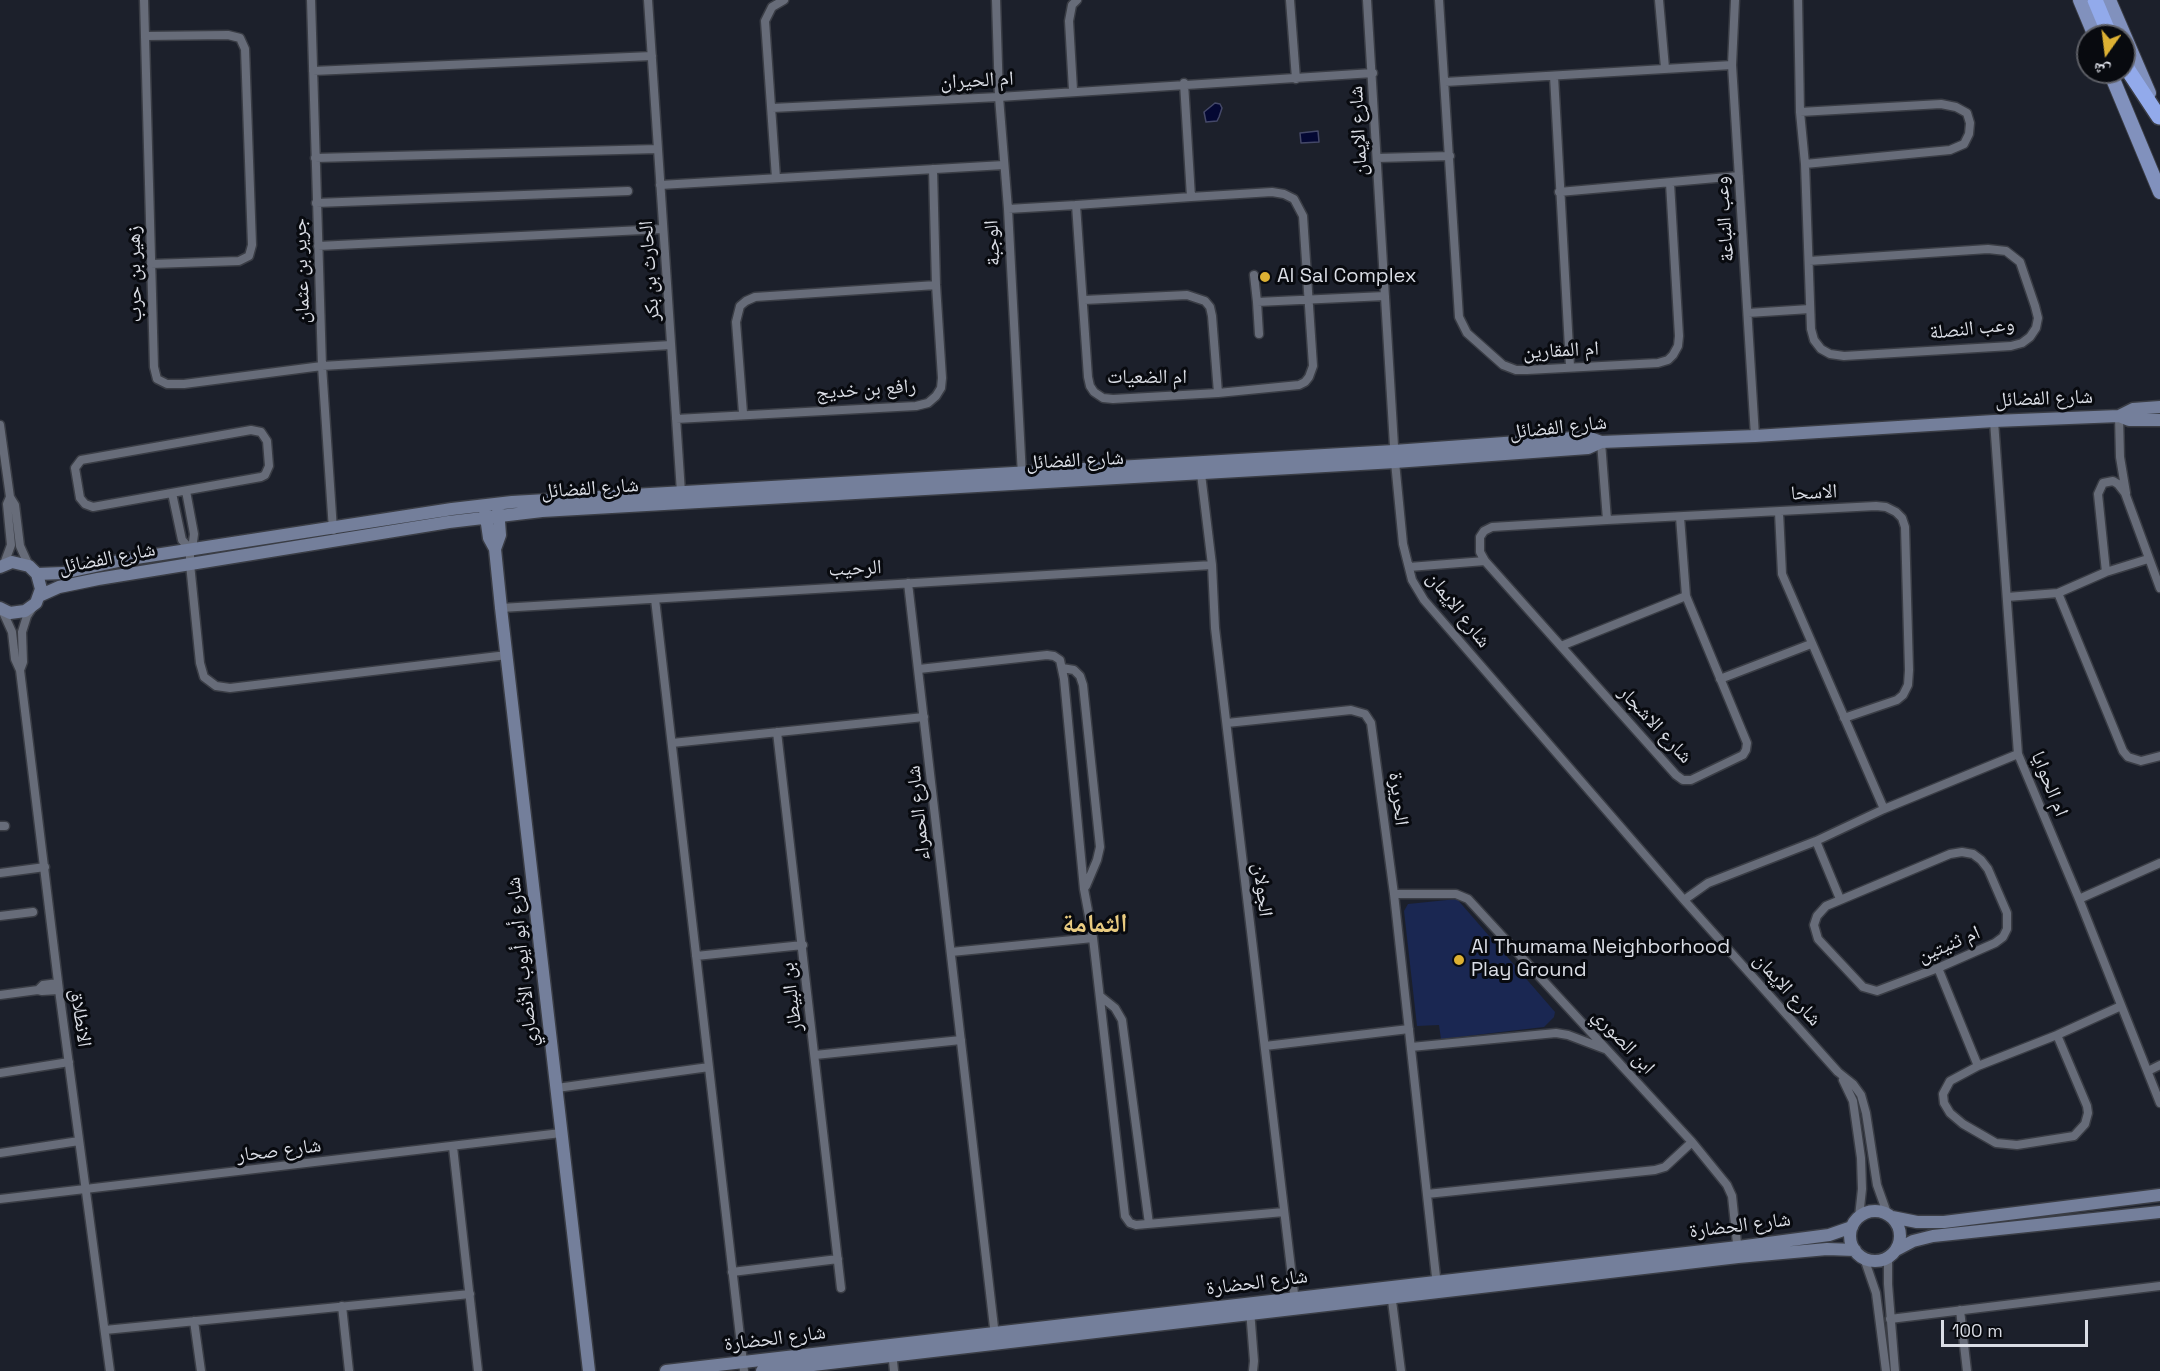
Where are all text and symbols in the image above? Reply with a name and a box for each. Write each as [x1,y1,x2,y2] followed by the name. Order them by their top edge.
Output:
[2076,24,2136,84] north arrow
[2091,58,2113,82] text: ش
[940,67,1014,95] street label: ام الحيران
[1345,85,1373,177] street label: شارع الإيمان
[1710,175,1740,263] street label: وعب النباعة
[288,218,316,324] street label: جرير بن عثمان
[980,219,1006,267] street label: الوجبة
[635,220,665,322] street label: الحارث بن بكر
[122,225,148,323] street label: زهير بن حرب
[1277,265,1417,289] place label: Al Sal Complex
[1258,270,1272,284] marker: Al Sal Complex
[1928,313,2016,345] street label: وعب النصلة
[1522,337,1600,365] street label: ام المقارين
[1107,366,1187,390] street label: ام الضعيات
[815,375,917,405] street label: رافع بن خديج
[1995,385,2093,413] street label: شارع الفضائل
[1508,411,1608,445] street label: شارع الفضائل
[1026,446,1124,476] street label: شارع الفضائل
[540,474,640,504] street label: شارع الفضائل
[1790,480,1838,506] street label: الاسحا
[57,538,157,580] street label: شارع الفضائل
[828,556,882,582] street label: الرحيب
[1421,567,1495,653] street label: شارع الإيمان
[1613,681,1697,769] street label: شارع الاشجار
[2025,748,2073,820] street label: ام الحوايا
[902,764,936,862] street label: شارع الحمراء
[1383,771,1413,827] street label: الحريرة
[1247,862,1277,918] street label: الجولان
[502,876,544,1048] street label: شارع أبو أيوب الأنصاري
[1062,909,1128,941] district label: الثمامة
[1914,921,1984,969] street label: ام ثنيتين
[1471,936,1730,983] place label: Al Thumama Neighborhood Play Ground
[1748,948,1826,1032] street label: شارع الإيمان
[1452,953,1466,967] marker: Al Thumama Neighborhood Play Ground
[776,961,808,1033] street label: بن البيطار
[64,987,96,1049] street label: الانطلاق
[1587,1004,1659,1080] street label: ابن الصوري
[235,1134,323,1168] street label: شارع صحار
[1688,1208,1792,1244] street label: شارع الحضارة
[1205,1265,1309,1301] street label: شارع الحضارة
[1944,1308,2091,1346] scale bar
[1952,1319,2003,1342] text: 100 m
[723,1321,827,1357] street label: شارع الحضارة

